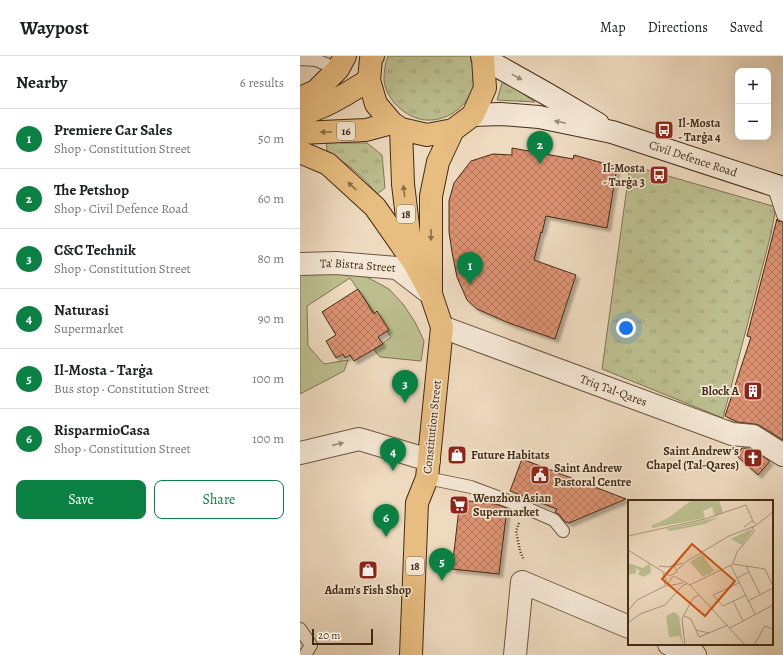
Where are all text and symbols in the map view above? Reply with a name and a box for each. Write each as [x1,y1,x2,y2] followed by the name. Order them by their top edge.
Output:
[20,15,89,41] text: Waypost
[600,18,626,37] text: Map
[648,18,708,37] text: Directions
[730,18,763,37] text: Saved
[735,68,771,140] map controls
[735,68,771,104] button: +
[16,71,67,94] text: Nearby
[511,73,523,80] one-way arrow
[240,74,284,91] text: 6 results
[735,104,771,140] button: −
[678,115,721,145] place label: Il-Mosta - Tarġa 4
[554,118,566,124] one-way arrow
[653,119,675,141] bus stop icon: Il-Mosta - Tarġa 4
[54,120,172,140] text: Premiere Car Sales
[337,122,355,140] road number: 16
[319,129,332,135] one-way arrow
[27,130,31,147] text: 1
[258,130,284,147] text: 50 m
[527,131,553,164] pin: 2
[647,137,740,181] street label: Civil Defence Road
[54,140,191,157] text: Shop · Constitution Street
[603,160,645,190] place label: Il-Mosta - Tarġa 3
[648,164,670,186] bus stop icon: Il-Mosta - Tarġa 3
[54,180,129,200] text: The Petshop
[348,182,357,191] one-way arrow
[400,185,407,197] one-way arrow
[26,190,32,207] text: 2
[258,190,284,207] text: 60 m
[54,200,188,217] text: Shop · Civil Defence Road
[397,205,415,223] road number: 18
[428,229,434,242] one-way arrow
[54,240,136,260] text: C&C Technik
[26,250,32,267] text: 3
[257,250,284,267] text: 80 m
[457,252,483,285] pin: 1
[320,255,397,276] street label: Ta' Bistra Street
[54,260,191,277] text: Shop · Constitution Street
[54,300,109,320] text: Naturasi
[26,310,32,327] text: 4
[258,310,284,327] text: 90 m
[616,318,636,338] your location
[54,320,124,337] text: Supermarket
[54,360,153,380] text: Il-Mosta - Tarġa
[26,370,32,387] text: 5
[252,370,284,387] text: 100 m
[392,370,418,403] pin: 3
[578,371,650,410] street label: Triq Tal-Qares
[419,379,445,475] street label: Constitution Street
[54,380,209,397] text: Bus stop · Constitution Street
[742,380,764,402] building icon: Block A
[701,383,739,399] place label: Block A
[54,420,150,440] text: RisparmioCasa
[26,430,32,447] text: 6
[252,430,284,447] text: 100 m
[380,438,406,471] pin: 4
[54,440,191,457] text: Shop · Constitution Street
[332,440,344,446] one-way arrow
[646,443,739,473] place label: Saint Andrew's Chapel (Tal-Qares)
[446,444,468,466] shop icon: Future Habitats
[471,447,550,463] place label: Future Habitats
[742,447,764,469] church icon: Saint Andrew's Chapel (Tal-Qares)
[554,460,632,490] place label: Saint Andrew Pastoral Centre
[529,464,551,486] public building icon: Saint Andrew Pastoral Centre
[16,480,146,519] button: Save
[154,480,284,519] button: Share
[472,490,552,520] place label: Wenzhou Asian Supermarket
[448,494,470,516] supermarket icon: Wenzhou Asian Supermarket
[628,500,773,645] inset map
[373,504,399,537] pin: 6
[429,548,455,581] pin: 5
[406,557,424,575] road number: 18
[357,559,379,581] shop icon: Adam's Fish Shop
[324,582,412,598] place label: Adam's Fish Shop
[312,627,373,646] scale bar
[318,628,340,643] text: 20 m

